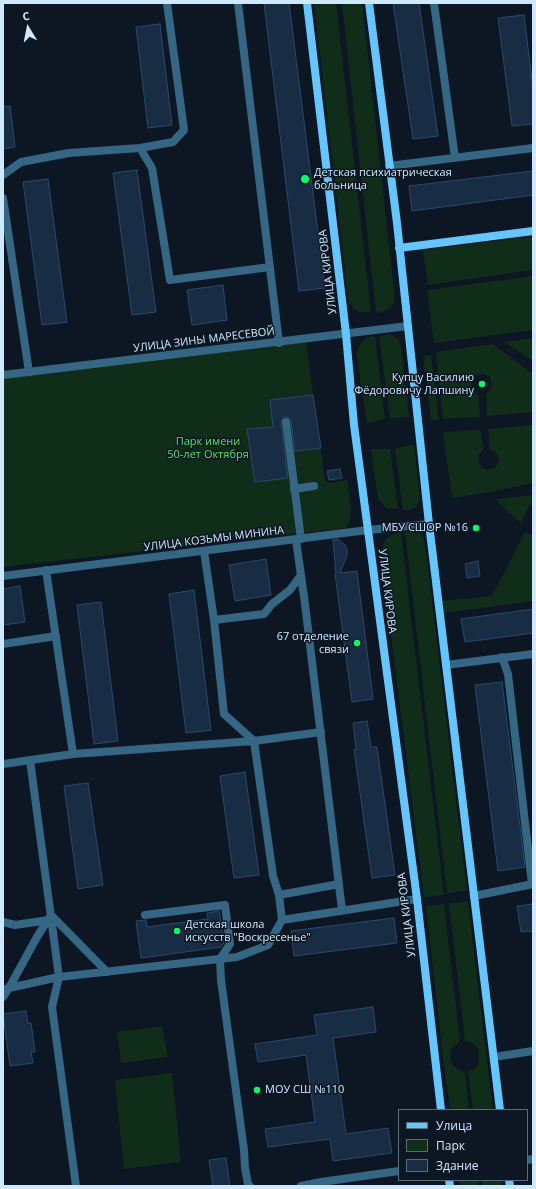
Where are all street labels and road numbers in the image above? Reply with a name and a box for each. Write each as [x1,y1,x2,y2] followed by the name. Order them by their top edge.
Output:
[316,229,340,315] street label: УЛИЦА КИРОВА
[132,325,276,355] street label: УЛИЦА ЗИНЫ МАРЕСЕВОЙ
[143,524,285,554] street label: УЛИЦА КОЗЬМЫ МИНИНА
[375,548,399,634] street label: УЛИЦА КИРОВА
[395,872,419,958] street label: УЛИЦА КИРОВА

